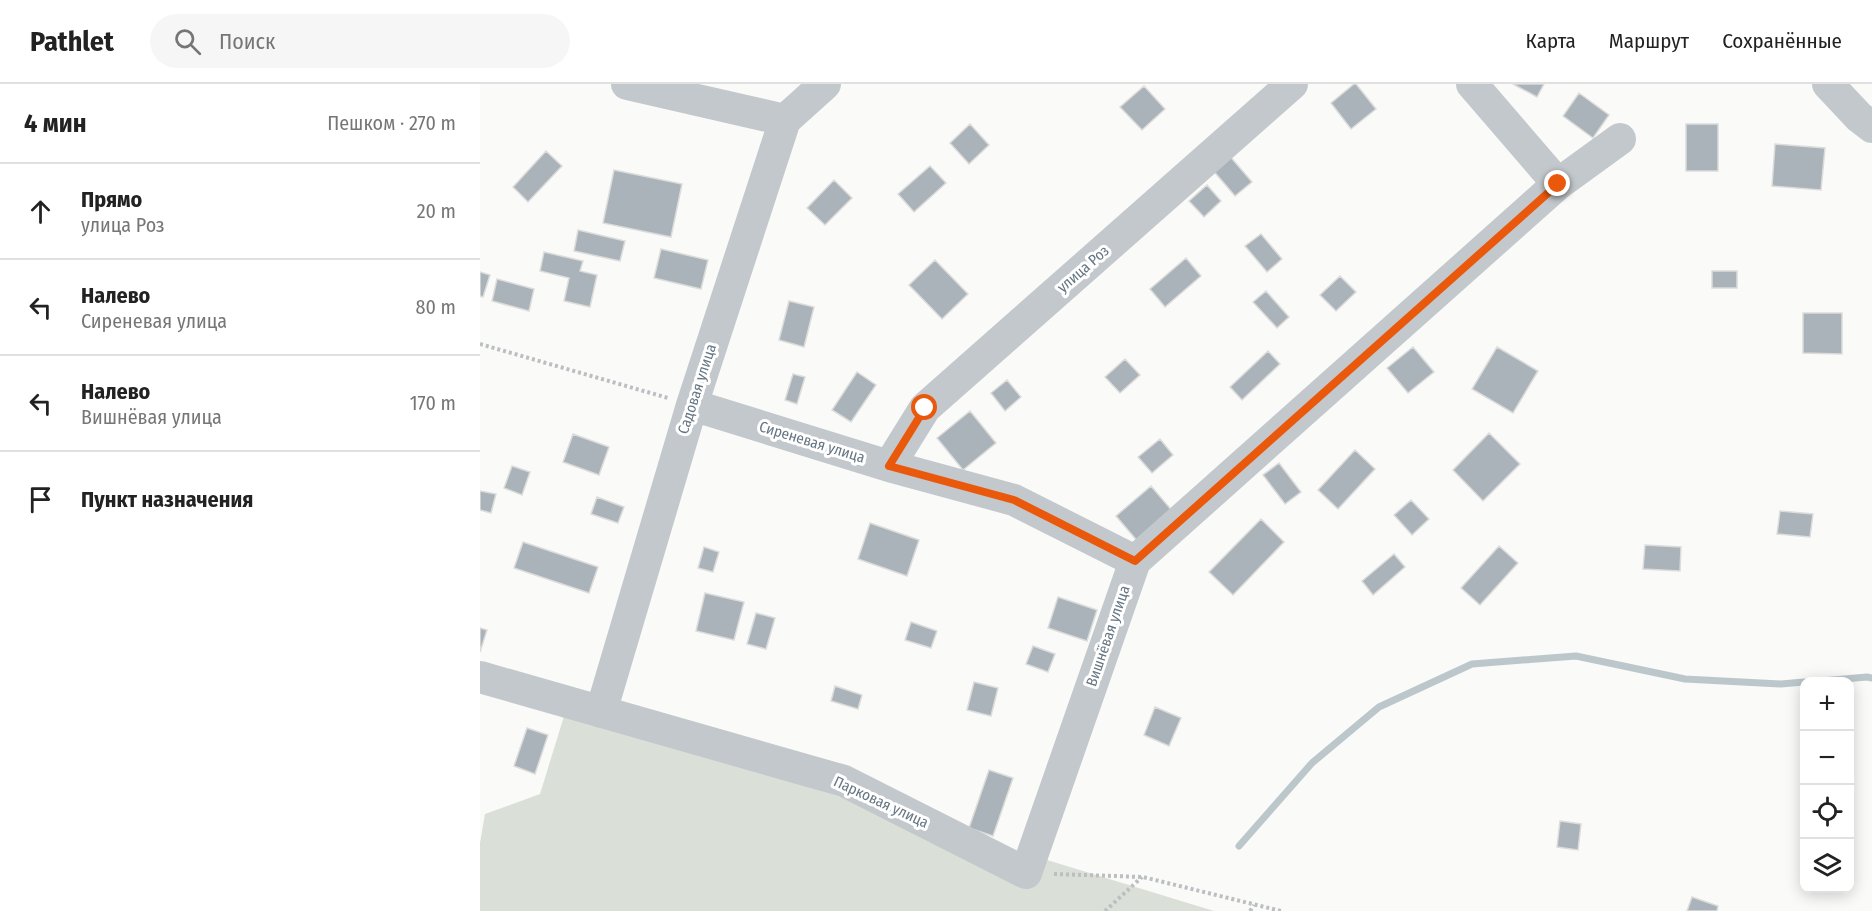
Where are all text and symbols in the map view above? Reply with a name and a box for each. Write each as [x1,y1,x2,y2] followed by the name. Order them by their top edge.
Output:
[150,14,570,68] search box
[30,25,114,58] text: Pathlet
[171,25,204,58] icon: search
[219,28,275,55] text: Поиск
[1526,28,1576,54] text: Карта
[1609,28,1689,54] text: Маршрут
[1722,28,1842,54] text: Сохранённые
[24,108,86,139] text: 4 мин
[327,111,456,135] text: Пешком · 270 m
[1544,170,1570,196] route end
[81,186,142,213] text: Прямо
[24,195,57,228] icon: ahead
[417,199,456,223] text: 20 m
[81,213,165,237] text: улица Роз
[1053,242,1113,296] street label: улица Роз
[81,282,150,309] text: Налево
[24,291,57,324] icon: left
[416,295,456,319] text: 80 m
[81,309,227,333] text: Сиреневая улица
[674,342,720,436] street label: Садовая улица
[81,378,150,405] text: Налево
[24,387,57,420] icon: left
[410,391,456,415] text: 170 m
[911,394,937,420] route start
[81,405,222,429] text: Вишнёвая улица
[757,417,867,467] street label: Сиреневая улица
[24,483,57,516] icon: arrive
[81,486,253,513] text: Пункт назначения
[1082,583,1134,689] street label: Вишнёвая улица
[1800,677,1854,893] map controls
[1800,677,1854,731] button: +
[1800,731,1854,785] button: −
[831,772,931,832] street label: Парковая улица
[1800,785,1854,839] button: locate
[1800,839,1854,893] button: layers

